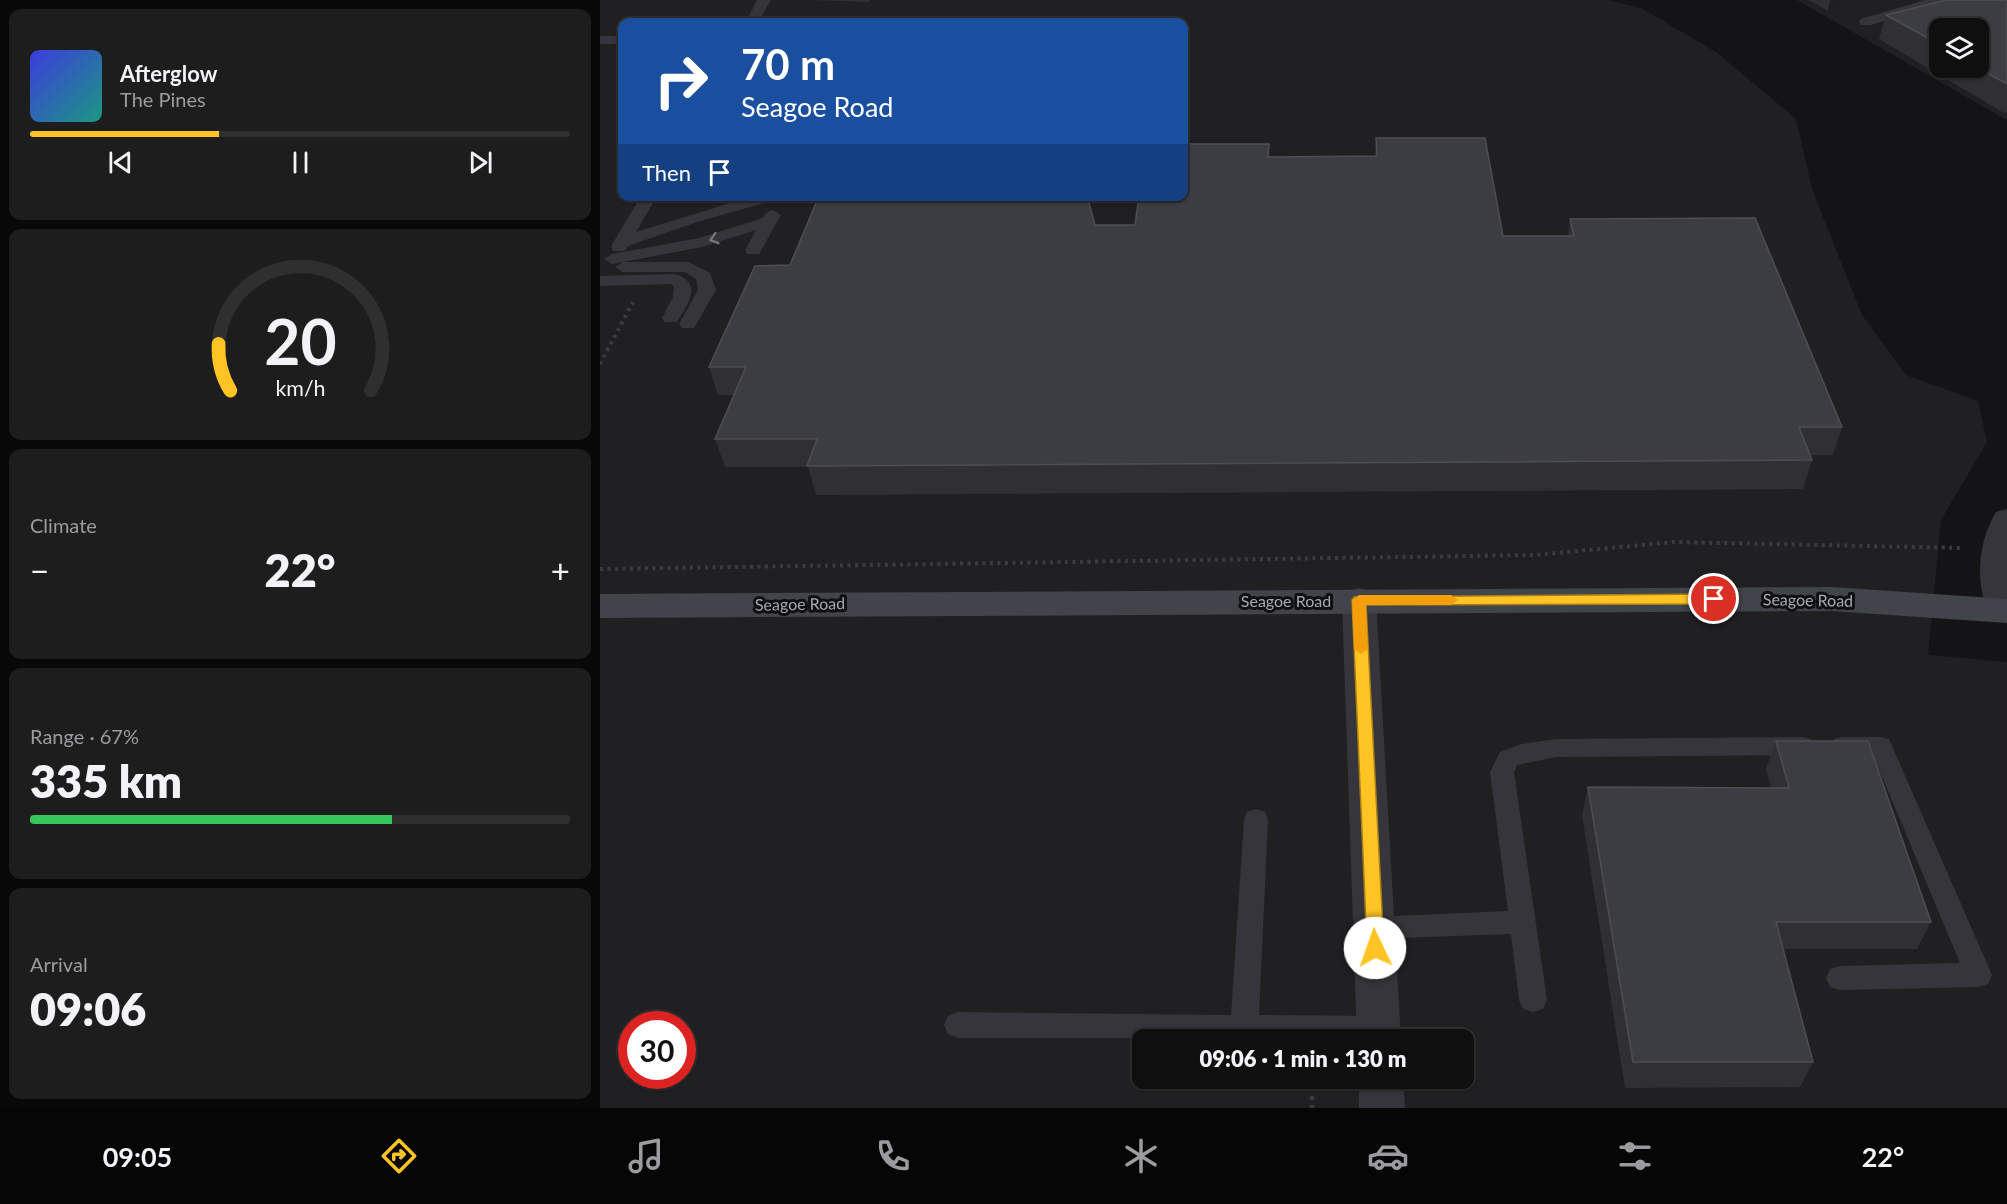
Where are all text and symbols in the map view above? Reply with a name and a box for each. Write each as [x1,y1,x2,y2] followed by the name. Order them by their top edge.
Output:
[1929,18,1989,78] map controls
[1929,18,1989,78] button: layers
[741,39,835,89] text: 70 m
[642,42,720,120] icon: right
[120,60,217,87] text: Afterglow
[120,87,206,111] text: The Pines
[741,90,893,123] text: Seagoe Road
[104,146,137,179] icon: previous
[284,146,317,179] icon: pause
[464,146,497,179] icon: next
[703,156,736,189] icon: arrive
[642,159,691,186] text: Then
[709,231,720,244] one-way arrow
[264,303,336,378] text: 20
[275,376,325,402] text: km/h
[30,513,97,537] text: Climate
[265,543,335,597] text: 22°
[30,550,49,590] text: −
[551,550,570,590] text: +
[1688,573,1739,624] pin
[1697,582,1730,615] icon: arrive
[1763,589,1853,610] street label: Seagoe Road
[1241,591,1331,610] street label: Seagoe Road
[755,593,845,614] street label: Seagoe Road
[30,724,139,748] text: Range · 67%
[30,754,182,808] text: 335 km
[1343,916,1407,980] position arrow
[30,952,88,976] text: Arrival
[30,982,146,1036] text: 09:06
[618,1011,696,1089] speed limit sign: 30
[1200,1045,1406,1072] text: 09:06 · 1 min · 130 m
[378,1135,420,1177] icon: directions
[625,1135,667,1177] icon: music
[872,1135,914,1177] icon: phone
[1120,1135,1162,1177] icon: climate
[1367,1135,1409,1177] icon: car
[1614,1135,1656,1177] icon: filters
[103,1140,172,1173] text: 09:05
[1862,1140,1904,1173] text: 22°

